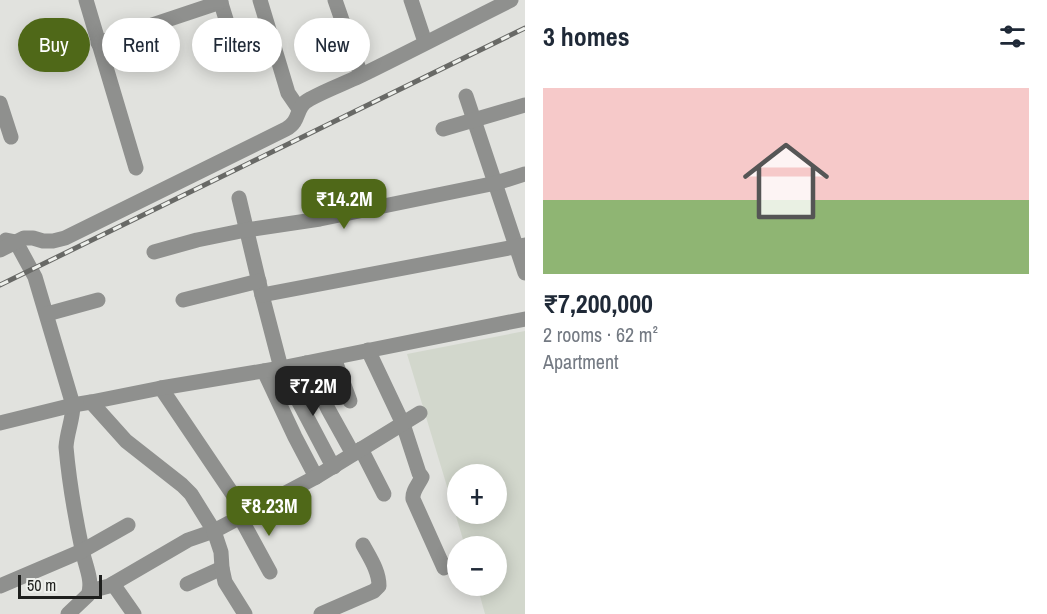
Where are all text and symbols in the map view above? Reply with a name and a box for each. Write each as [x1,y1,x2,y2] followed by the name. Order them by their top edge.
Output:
[18,18,90,72] chip: Buy
[102,18,180,72] chip: Rent
[192,18,282,72] chip: Filters
[294,18,370,72] chip: New
[543,19,630,54] text: 3 homes
[996,20,1029,53] icon: filters
[732,127,840,235] icon: home
[295,179,393,230] pin: ₹14.2M
[315,185,373,212] text: ₹14.2M
[543,286,653,321] text: ₹7,200,000
[543,321,658,348] text: 2 rooms · 62 m²
[543,348,619,375] text: Apartment
[271,366,355,417] pin: ₹7.2M
[289,372,337,399] text: ₹7.2M
[447,464,507,596] map controls
[447,464,507,524] button: +
[220,486,318,537] pin: ₹8.23M
[240,492,298,519] text: ₹8.23M
[447,536,507,596] button: −
[18,572,102,600] scale bar
[27,574,56,596] text: 50 m

